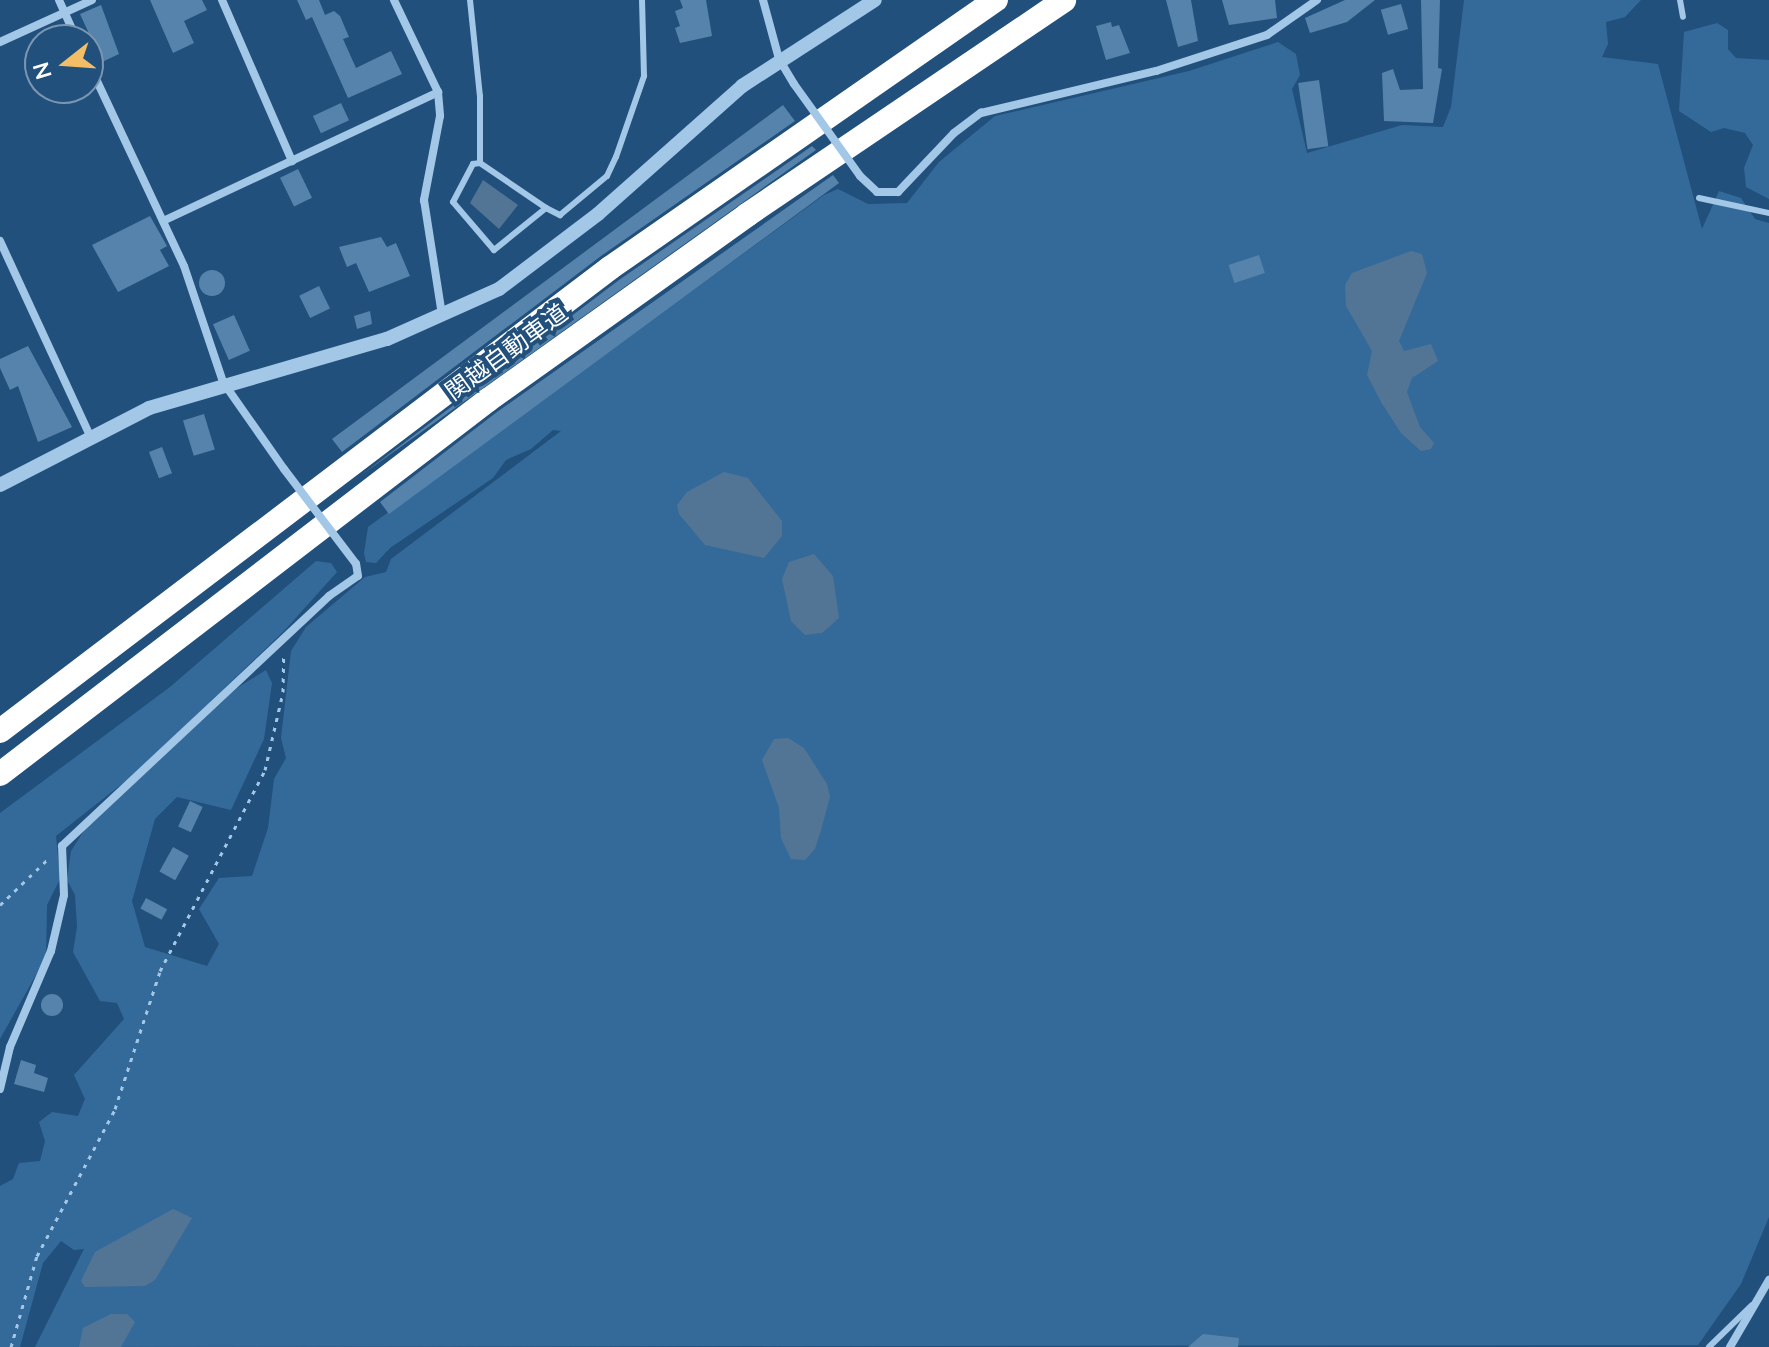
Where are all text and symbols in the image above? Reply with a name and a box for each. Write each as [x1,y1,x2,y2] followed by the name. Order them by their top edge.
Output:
[24,24,104,104] north arrow
[26,58,60,83] text: N
[440,299,574,407] street label: 関越自動車道

